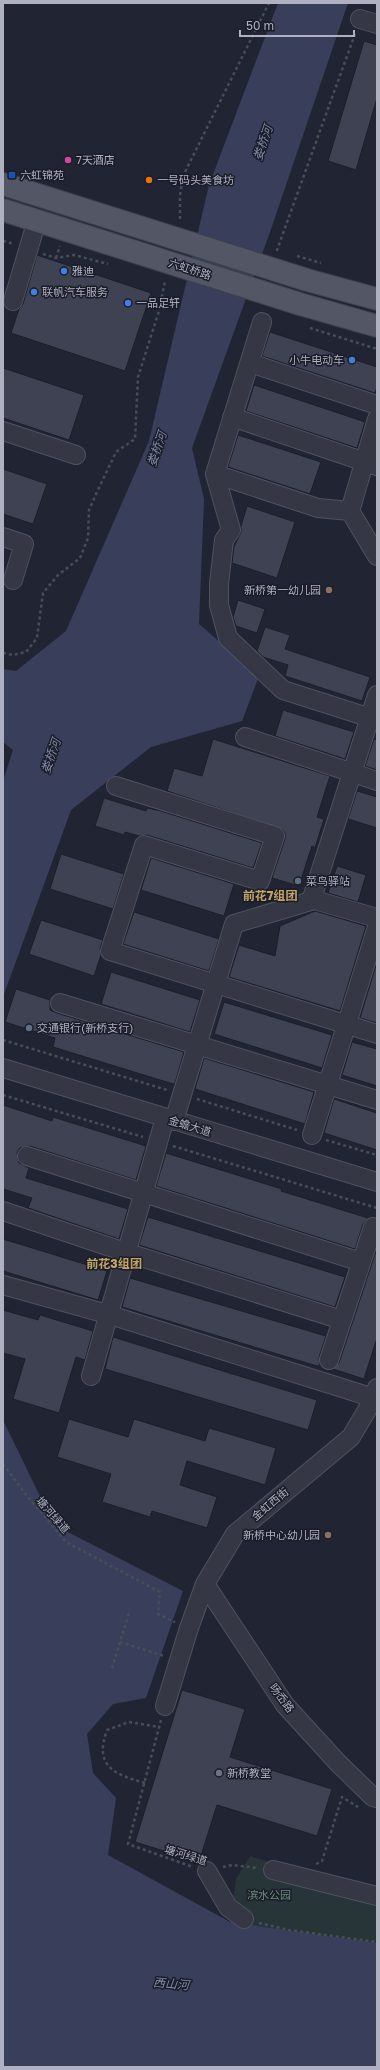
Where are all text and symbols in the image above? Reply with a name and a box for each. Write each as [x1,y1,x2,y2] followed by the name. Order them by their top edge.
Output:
[240,12,354,38] scale bar
[246,18,274,33] text: 50 m
[250,121,276,162] water label: 娄桥河
[76,153,115,166] place label: 7天酒店
[63,155,73,165] marker: 7天酒店
[20,168,64,181] place label: 六虹锦苑
[7,170,17,180] marker: 六虹锦苑
[157,173,234,186] place label: 一号码头美食坊
[144,175,154,185] marker: 一号码头美食坊
[167,256,213,282] street label: 六虹桥路
[72,264,94,277] place label: 雅迪
[59,266,69,276] marker: 雅迪
[42,285,108,298] place label: 联帆汽车服务
[29,287,39,297] marker: 联帆汽车服务
[136,296,180,309] place label: 一品足轩
[123,298,133,308] marker: 一品足轩
[289,353,344,366] place label: 小牛电动车
[347,355,357,365] marker: 小牛电动车
[144,427,170,468] water label: 娄桥河
[244,583,321,596] place label: 新桥第一幼儿园
[324,585,334,595] marker: 新桥第一幼儿园
[38,734,64,775] water label: 娄桥河
[306,874,350,887] place label: 菜鸟驿站
[293,876,303,886] marker: 菜鸟驿站
[243,888,297,903] district label: 前花7组团
[37,1021,133,1034] place label: 交通银行(新桥支行)
[24,1023,34,1033] marker: 交通银行(新桥支行)
[167,1113,213,1138] street label: 金蟾大道
[86,1256,142,1271] district label: 前花3组团
[249,1484,291,1523] street label: 金虹西街
[34,1494,73,1536] street label: 塘河绿道
[243,1528,320,1541] place label: 新桥中心幼儿园
[323,1530,333,1540] marker: 新桥中心幼儿园
[267,1681,298,1715] street label: 旸岙路
[227,1766,271,1779] place label: 新桥教堂
[214,1768,224,1778] marker: 新桥教堂
[163,1842,209,1867] street label: 塘河绿道
[247,1888,291,1901] park label: 滨水公园
[152,1974,192,1993] water label: 西山河

